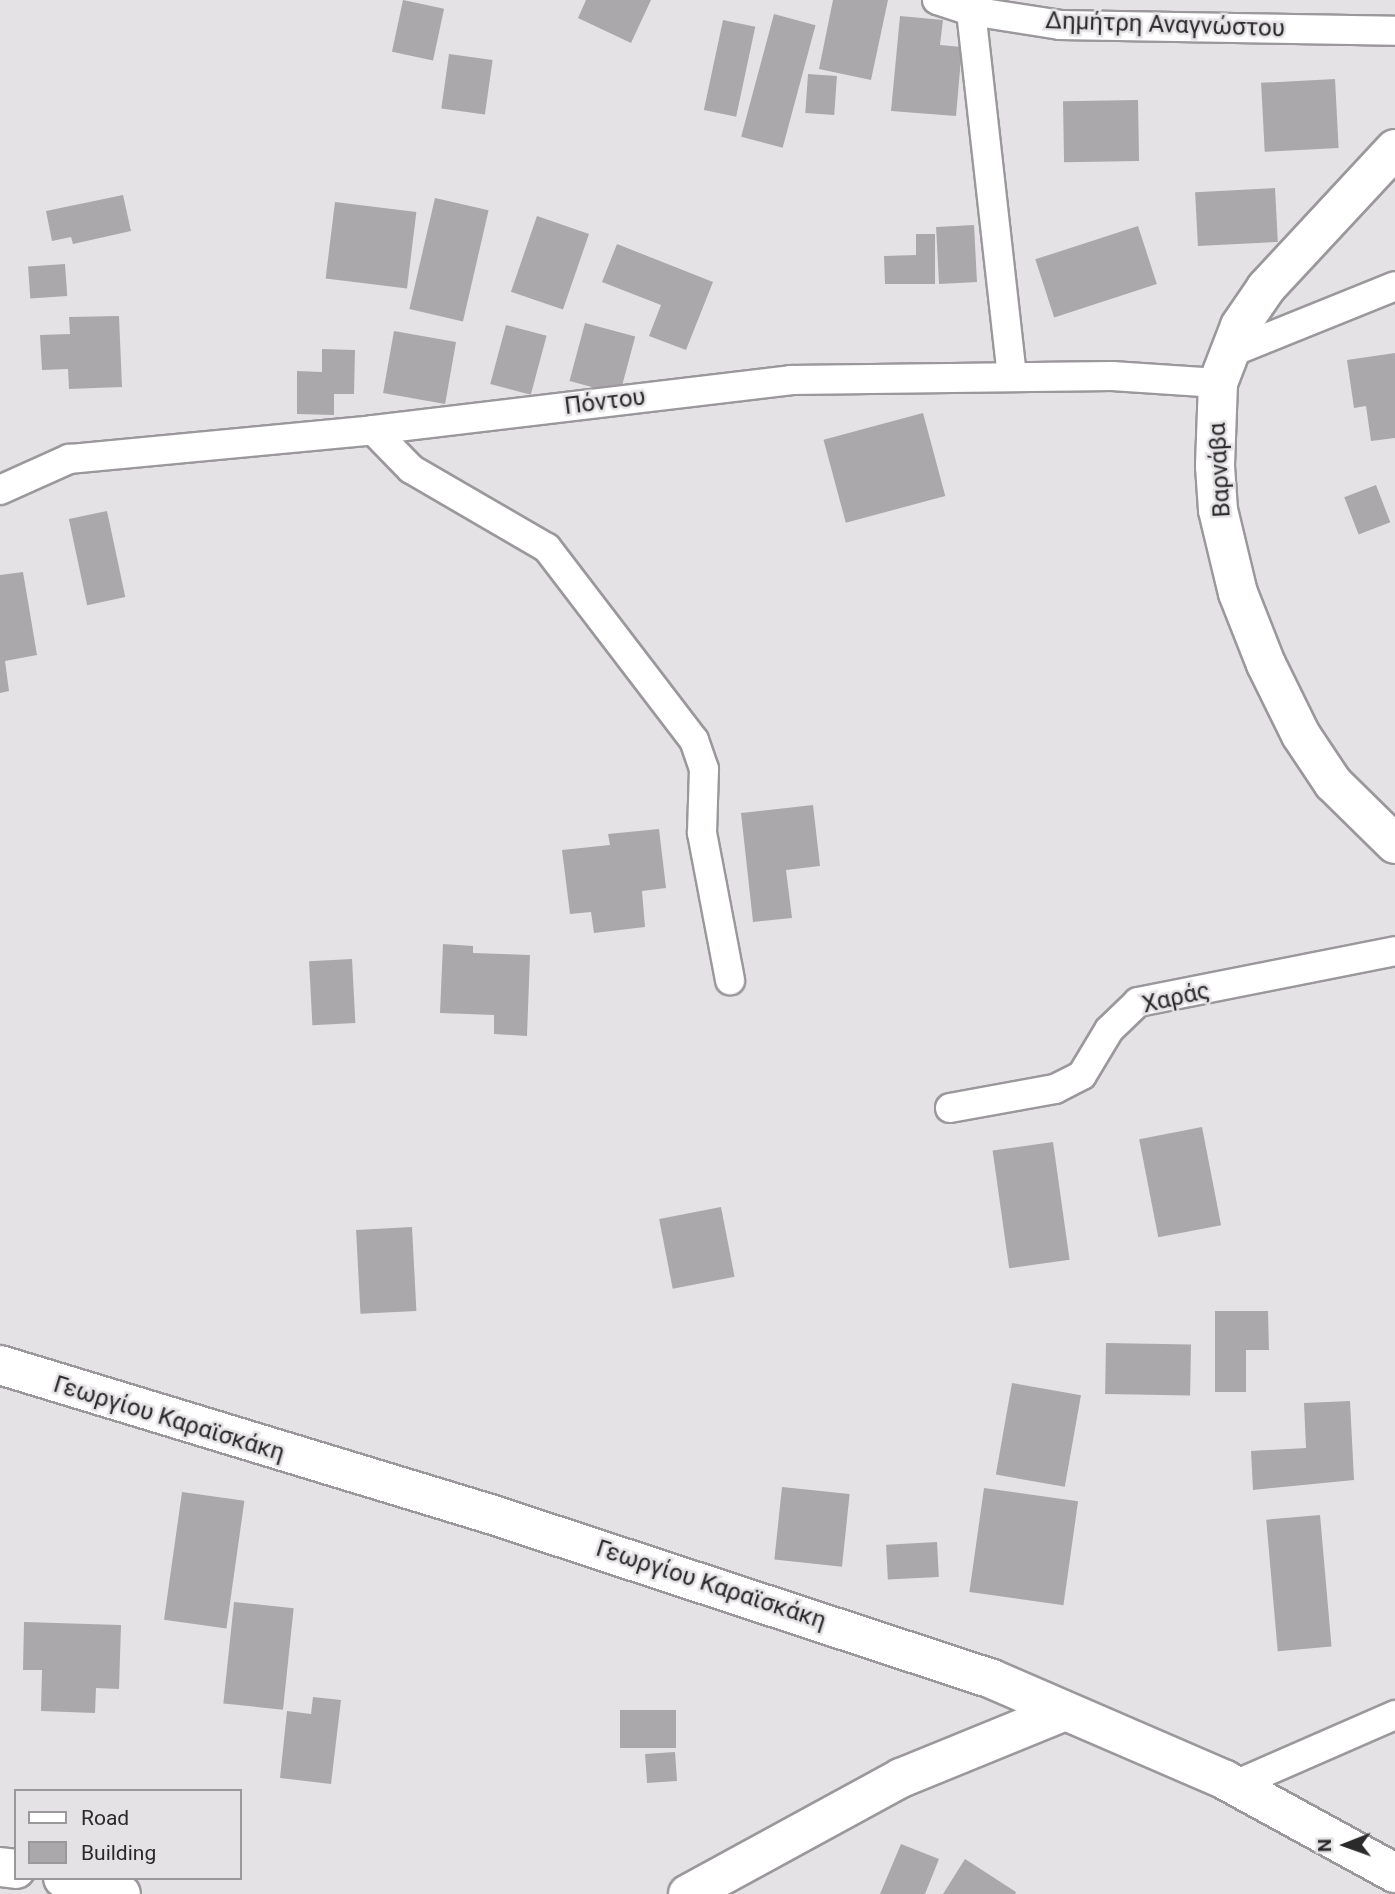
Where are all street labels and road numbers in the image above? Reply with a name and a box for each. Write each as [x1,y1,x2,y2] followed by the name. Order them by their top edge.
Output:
[1045,6,1285,44] street label: Δημήτρη Αναγνώστου
[563,383,647,421] street label: Πόντου
[1203,422,1237,518] street label: Βαρνάβα
[1139,976,1213,1020] street label: Χαράς
[50,1370,288,1468] street label: Γεωργίου Καραϊσκάκη
[592,1534,830,1636] street label: Γεωργίου Καραϊσκάκη

